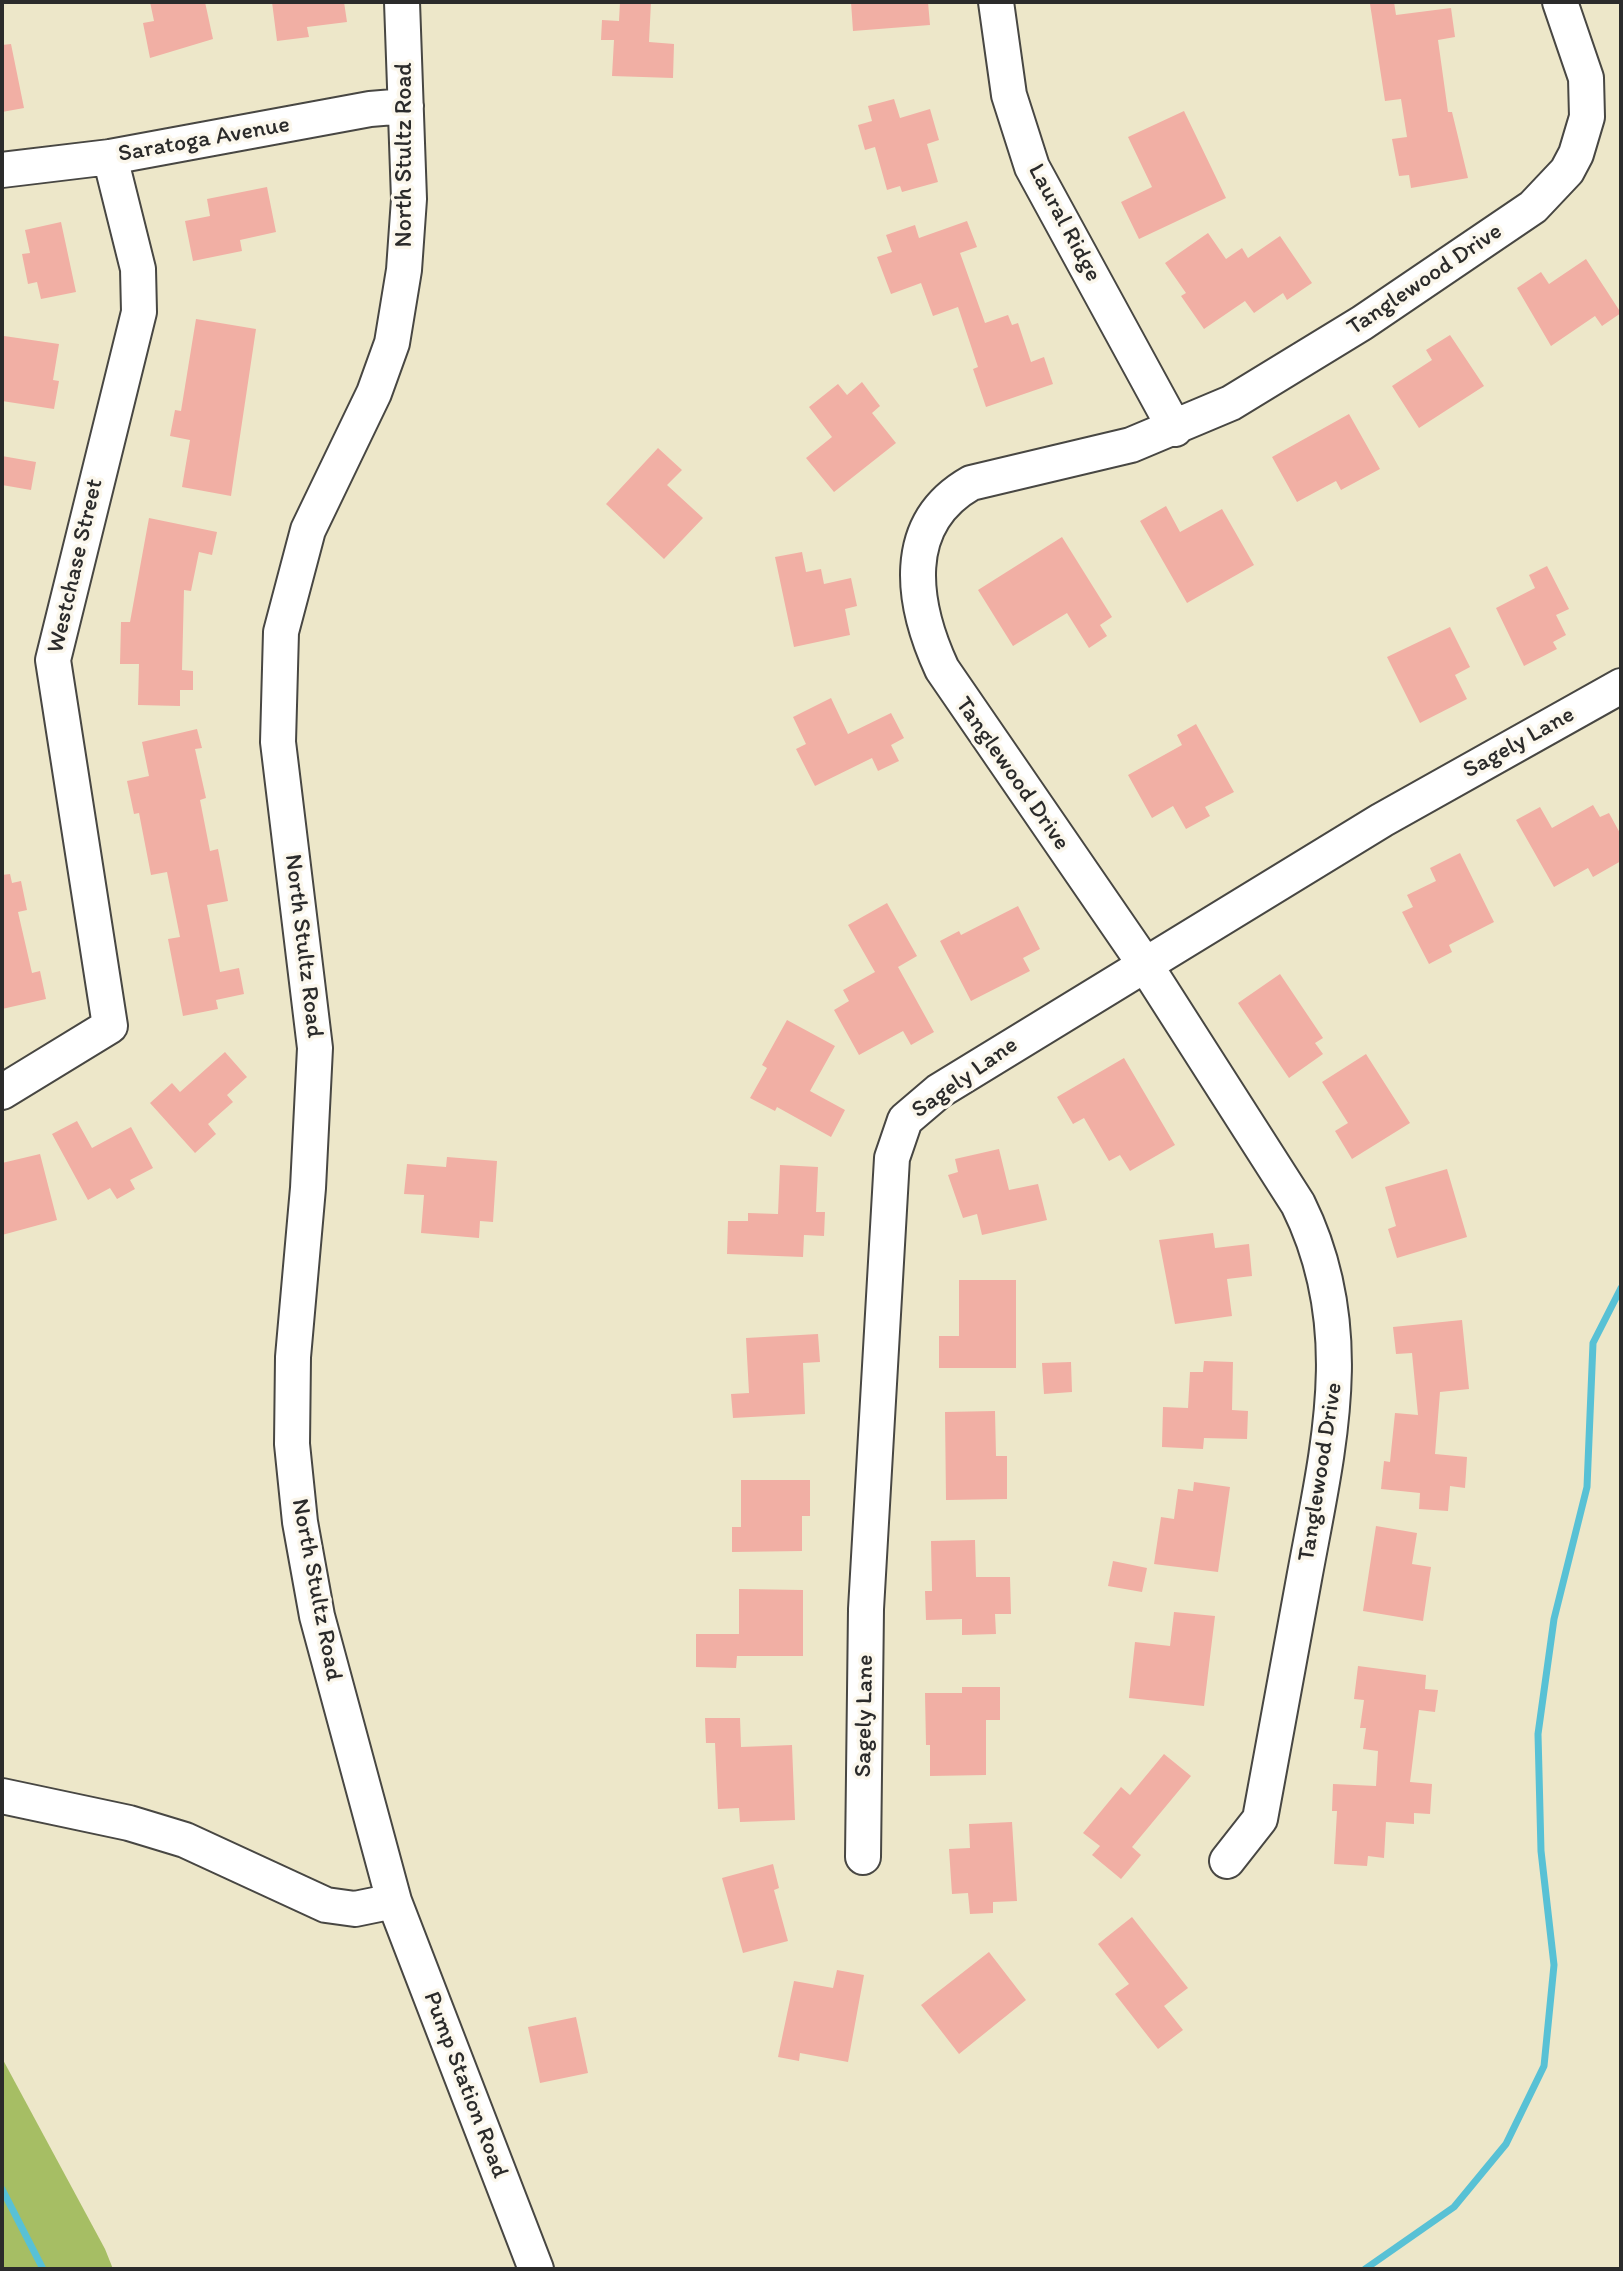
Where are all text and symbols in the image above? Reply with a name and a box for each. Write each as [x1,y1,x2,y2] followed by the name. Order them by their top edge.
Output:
[391,63,419,247] street label: North Stultz Road
[116,111,292,169] street label: Saratoga Avenue
[1021,159,1107,287] street label: Laural Ridge
[1342,218,1508,342] street label: Tanglewood Drive
[42,476,110,656] street label: Westchase Street
[948,692,1076,856] street label: Tanglewood Drive
[1458,701,1580,785] street label: Sagely Lane
[277,852,329,1040] street label: North Stultz Road
[906,1031,1024,1125] street label: Sagely Lane
[1293,1381,1349,1563] street label: Tanglewood Drive
[284,1496,348,1684] street label: North Stultz Road
[850,1654,880,1778] street label: Sagely Lane
[416,1988,514,2182] street label: Pump Station Road

